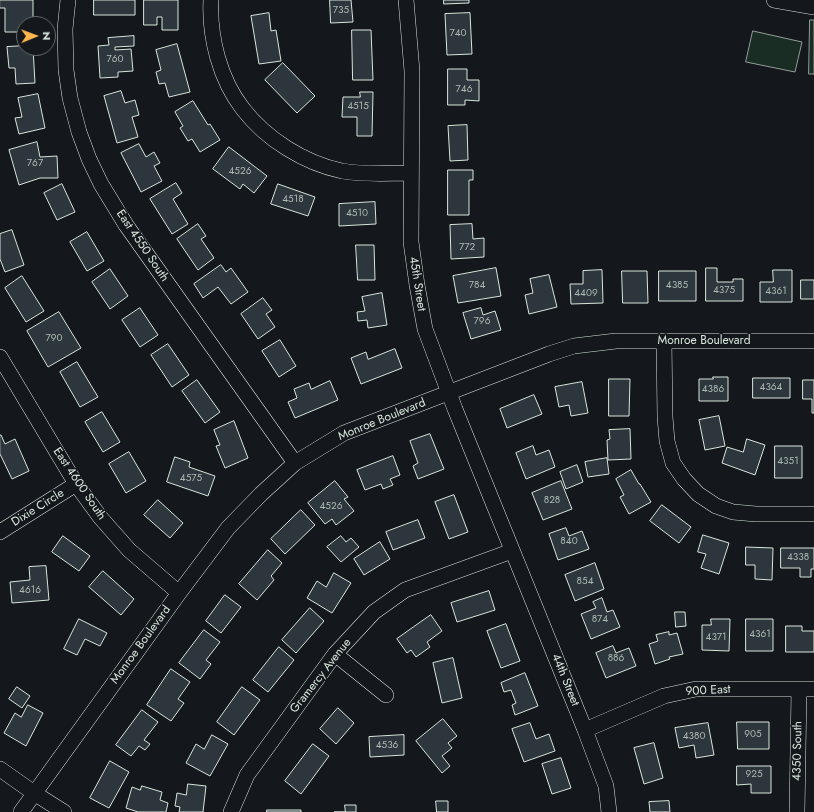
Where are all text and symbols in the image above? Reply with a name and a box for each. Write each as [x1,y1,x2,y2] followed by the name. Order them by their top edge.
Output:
[333,5,349,17] house number: 735
[16,16,56,56] north arrow
[449,28,467,40] house number: 740
[39,31,55,40] text: N
[106,54,124,66] house number: 760
[456,84,472,96] house number: 746
[347,101,369,113] house number: 4515
[27,158,43,170] house number: 767
[229,166,251,178] house number: 4526
[282,194,304,206] house number: 4518
[113,207,171,285] street label: East 4550 South
[346,208,368,220] house number: 4510
[459,242,475,254] house number: 772
[406,256,428,312] street label: 45th Street
[469,280,485,292] house number: 784
[666,280,688,292] house number: 4385
[713,285,735,297] house number: 4375
[765,286,787,298] house number: 4361
[574,288,598,300] house number: 4409
[474,316,490,328] house number: 796
[45,333,63,345] house number: 790
[657,334,751,348] street label: Monroe Boulevard
[760,382,782,394] house number: 4364
[702,384,724,396] house number: 4386
[336,396,428,444] street label: Monroe Boulevard
[49,445,109,523] street label: East 4600 South
[777,456,799,468] house number: 4351
[180,473,202,485] house number: 4575
[9,486,67,530] street label: Dixie Circle
[544,495,560,507] house number: 828
[320,501,342,513] house number: 4526
[560,536,578,548] house number: 840
[787,552,809,564] house number: 4338
[577,576,593,588] house number: 854
[19,585,41,597] house number: 4616
[108,603,174,687] street label: Monroe Boulevard
[592,614,608,626] house number: 874
[749,629,771,641] house number: 4361
[706,632,726,644] house number: 4371
[287,636,355,716] street label: Gramercy Avenue
[548,652,582,708] street label: 44th Street
[608,653,624,665] house number: 886
[685,683,731,699] street label: 900 East
[790,721,806,781] street label: 4350 South
[744,729,762,741] house number: 905
[683,731,705,743] house number: 4380
[376,740,398,752] house number: 4536
[745,769,763,781] house number: 925

